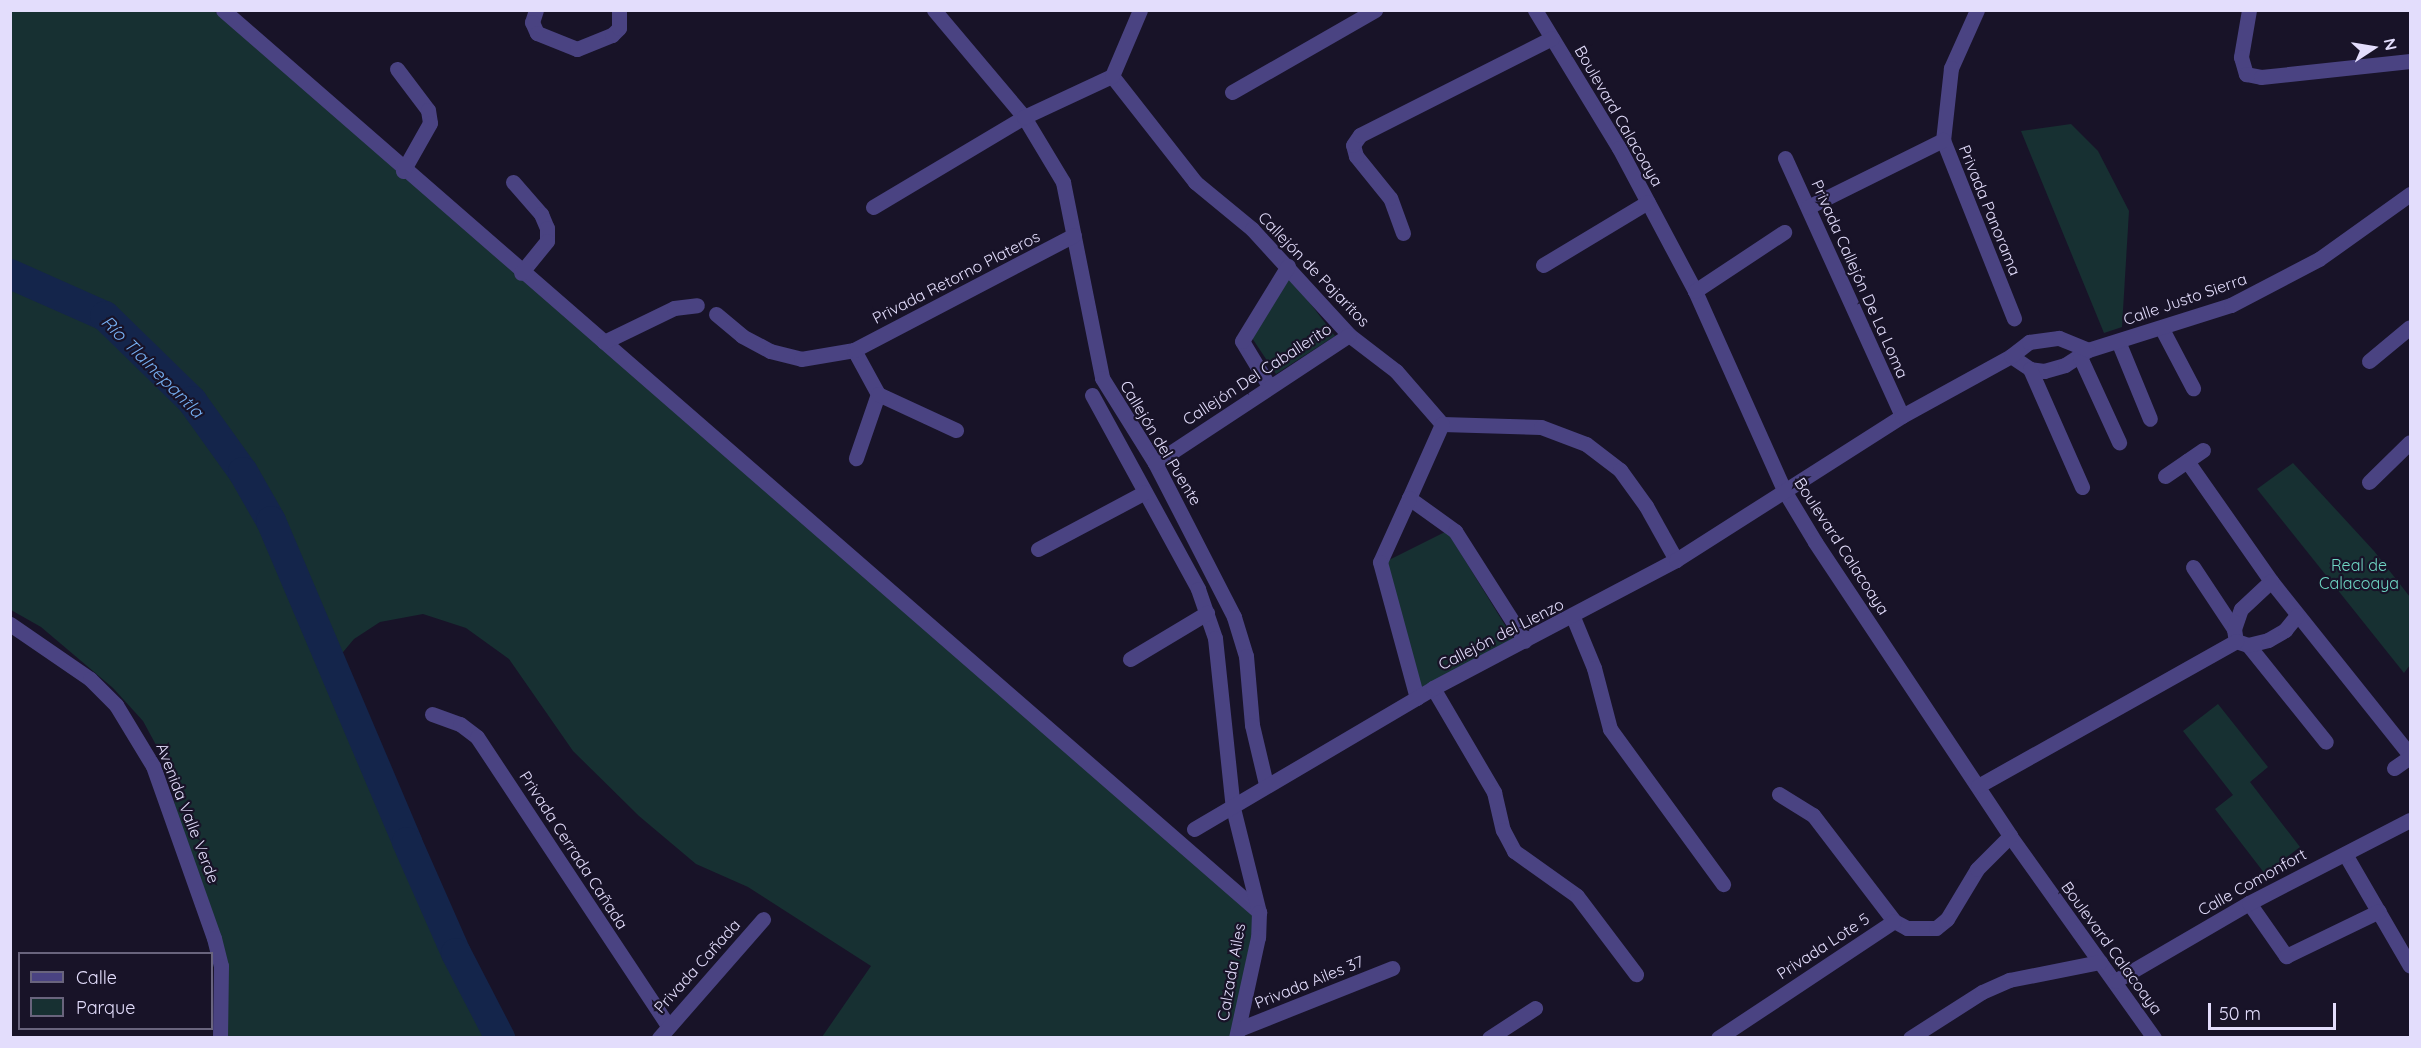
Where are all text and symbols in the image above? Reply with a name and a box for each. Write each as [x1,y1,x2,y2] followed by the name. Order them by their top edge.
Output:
[2343,18,2403,78] north arrow
[2380,36,2402,52] text: N
[1571,42,1667,190] street label: Boulevard Calacoaya
[1955,142,2025,278] street label: Privada Panorama
[1807,177,1913,381] street label: Privada Callejón De La Loma
[1254,208,1374,330] street label: Callejón de Pajaritos
[869,226,1043,328] street label: Privada Retorno Plateros
[2121,269,2249,329] street label: Calle Justo Sierra
[96,311,208,423] water label: Río Tlalnepantla
[1179,319,1335,429] street label: Callejón Del Caballerito
[1116,377,1206,509] street label: Callejón del Puente
[1790,474,1894,618] street label: Boulevard Calacoaya
[2319,555,2399,593] park label: Real de Calacoaya
[1435,594,1567,674] street label: Callejón del Lienzo
[152,740,224,886] street label: Avenida Valle Verde
[516,767,632,933] street label: Privada Cerrada Cañada
[2195,844,2309,920] street label: Calle Comonfort
[2057,878,2167,1018] street label: Boulevard Calacoaya
[1773,909,1873,983] street label: Privada Lote 5
[650,915,744,1017] street label: Privada Cañada
[1213,922,1249,1022] street label: Calzada Ailes
[1252,951,1366,1013] street label: Privada Ailes 37
[18,952,213,1030] legend
[76,966,117,989] text: Calle
[2211,991,2338,1029] scale bar
[76,996,135,1019] text: Parque
[2219,1002,2261,1025] text: 50 m

